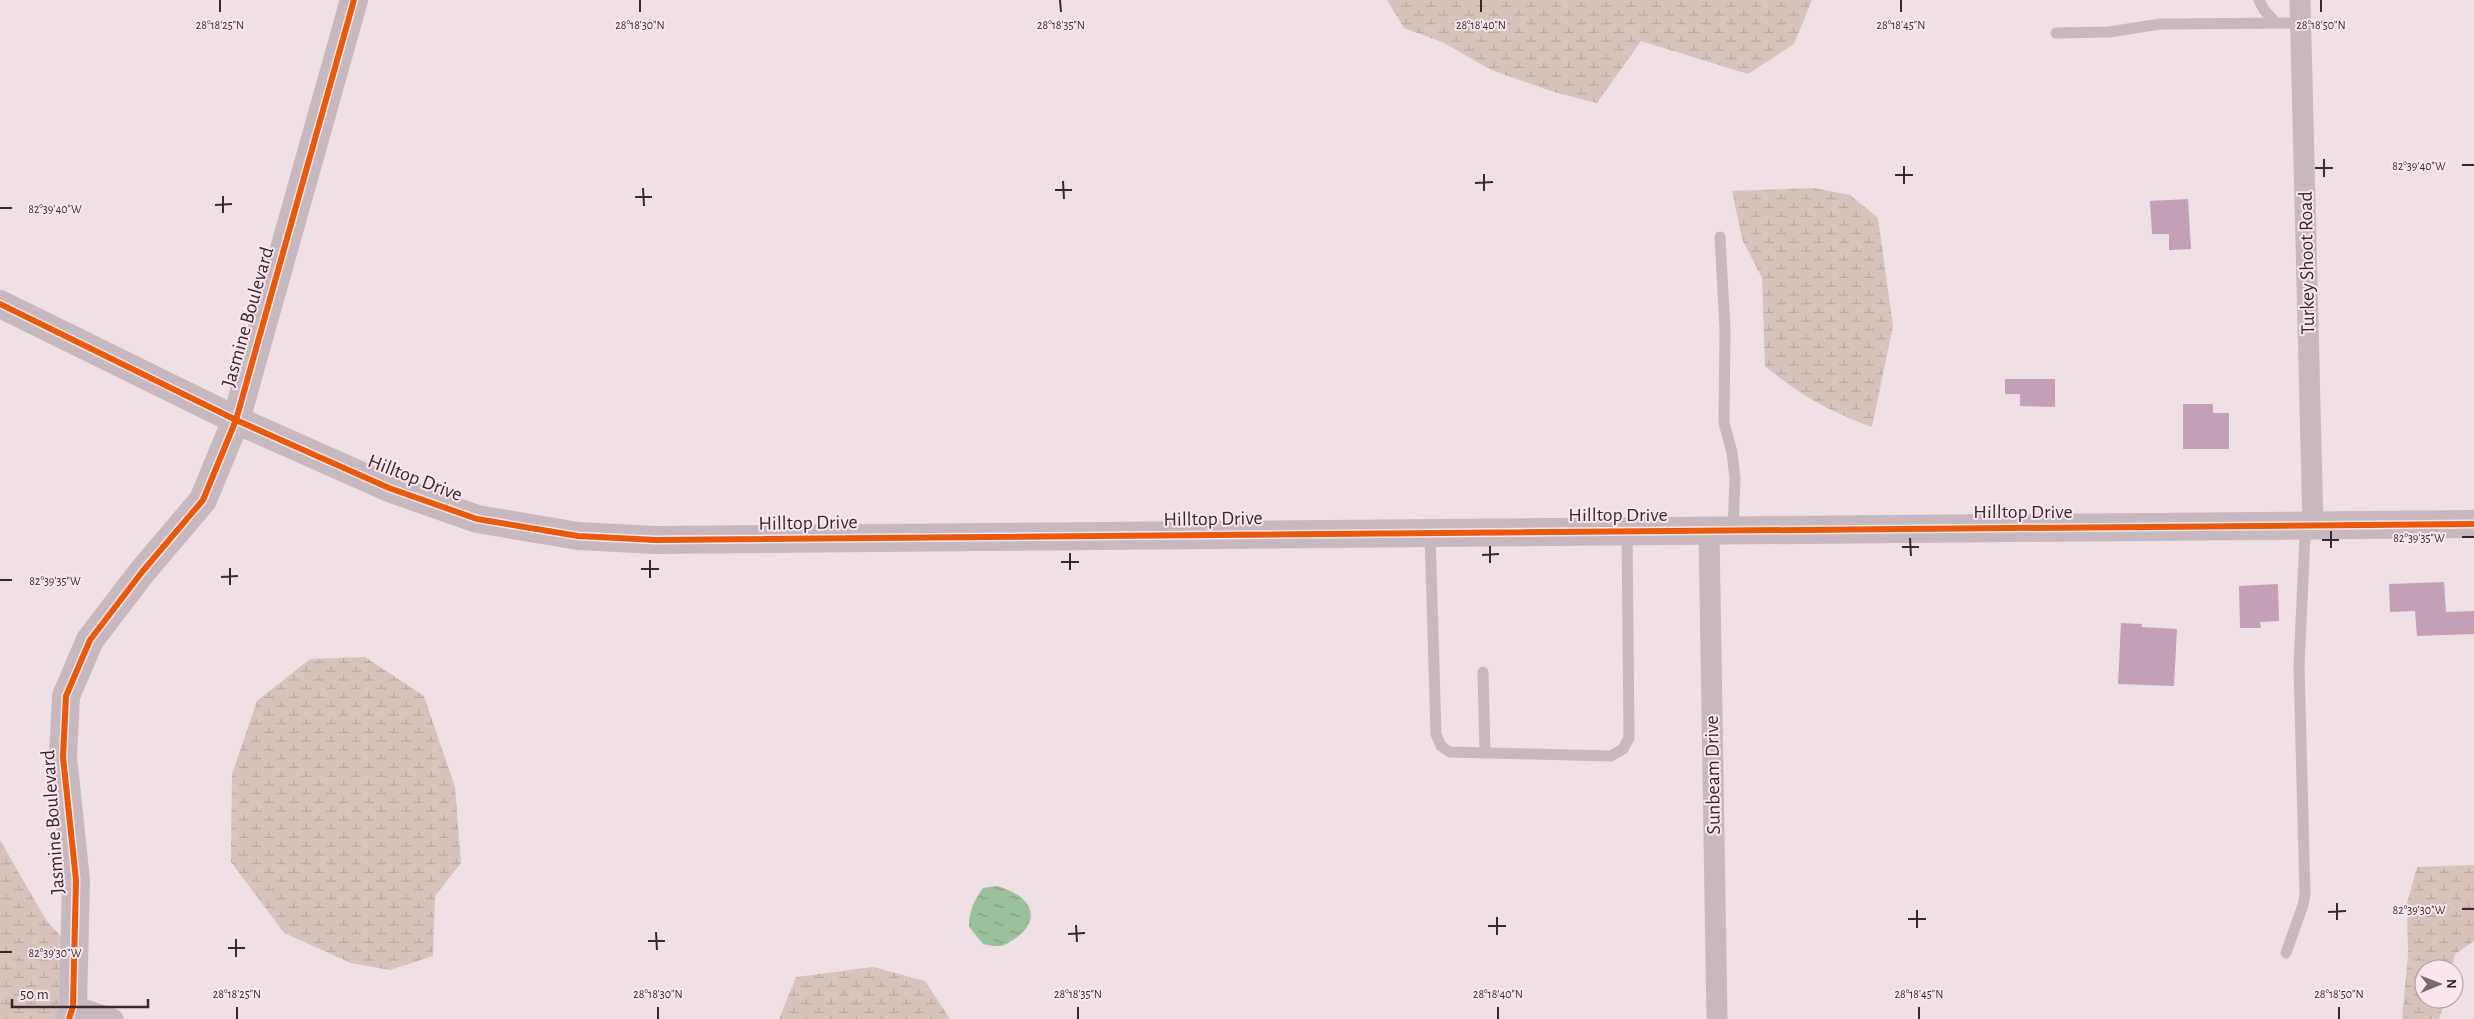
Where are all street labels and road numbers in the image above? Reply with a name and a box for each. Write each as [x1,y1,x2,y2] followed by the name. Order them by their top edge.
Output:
[2296,191,2318,335] street label: Turkey Shoot Road
[218,245,278,389] street label: Jasmine Boulevard
[365,451,465,505] street label: Hilltop Drive
[1973,502,2073,522] street label: Hilltop Drive
[1568,505,1668,525] street label: Hilltop Drive
[1163,508,1263,530] street label: Hilltop Drive
[758,512,858,534] street label: Hilltop Drive
[1702,715,1724,835] street label: Sunbeam Drive
[38,749,68,895] street label: Jasmine Boulevard

